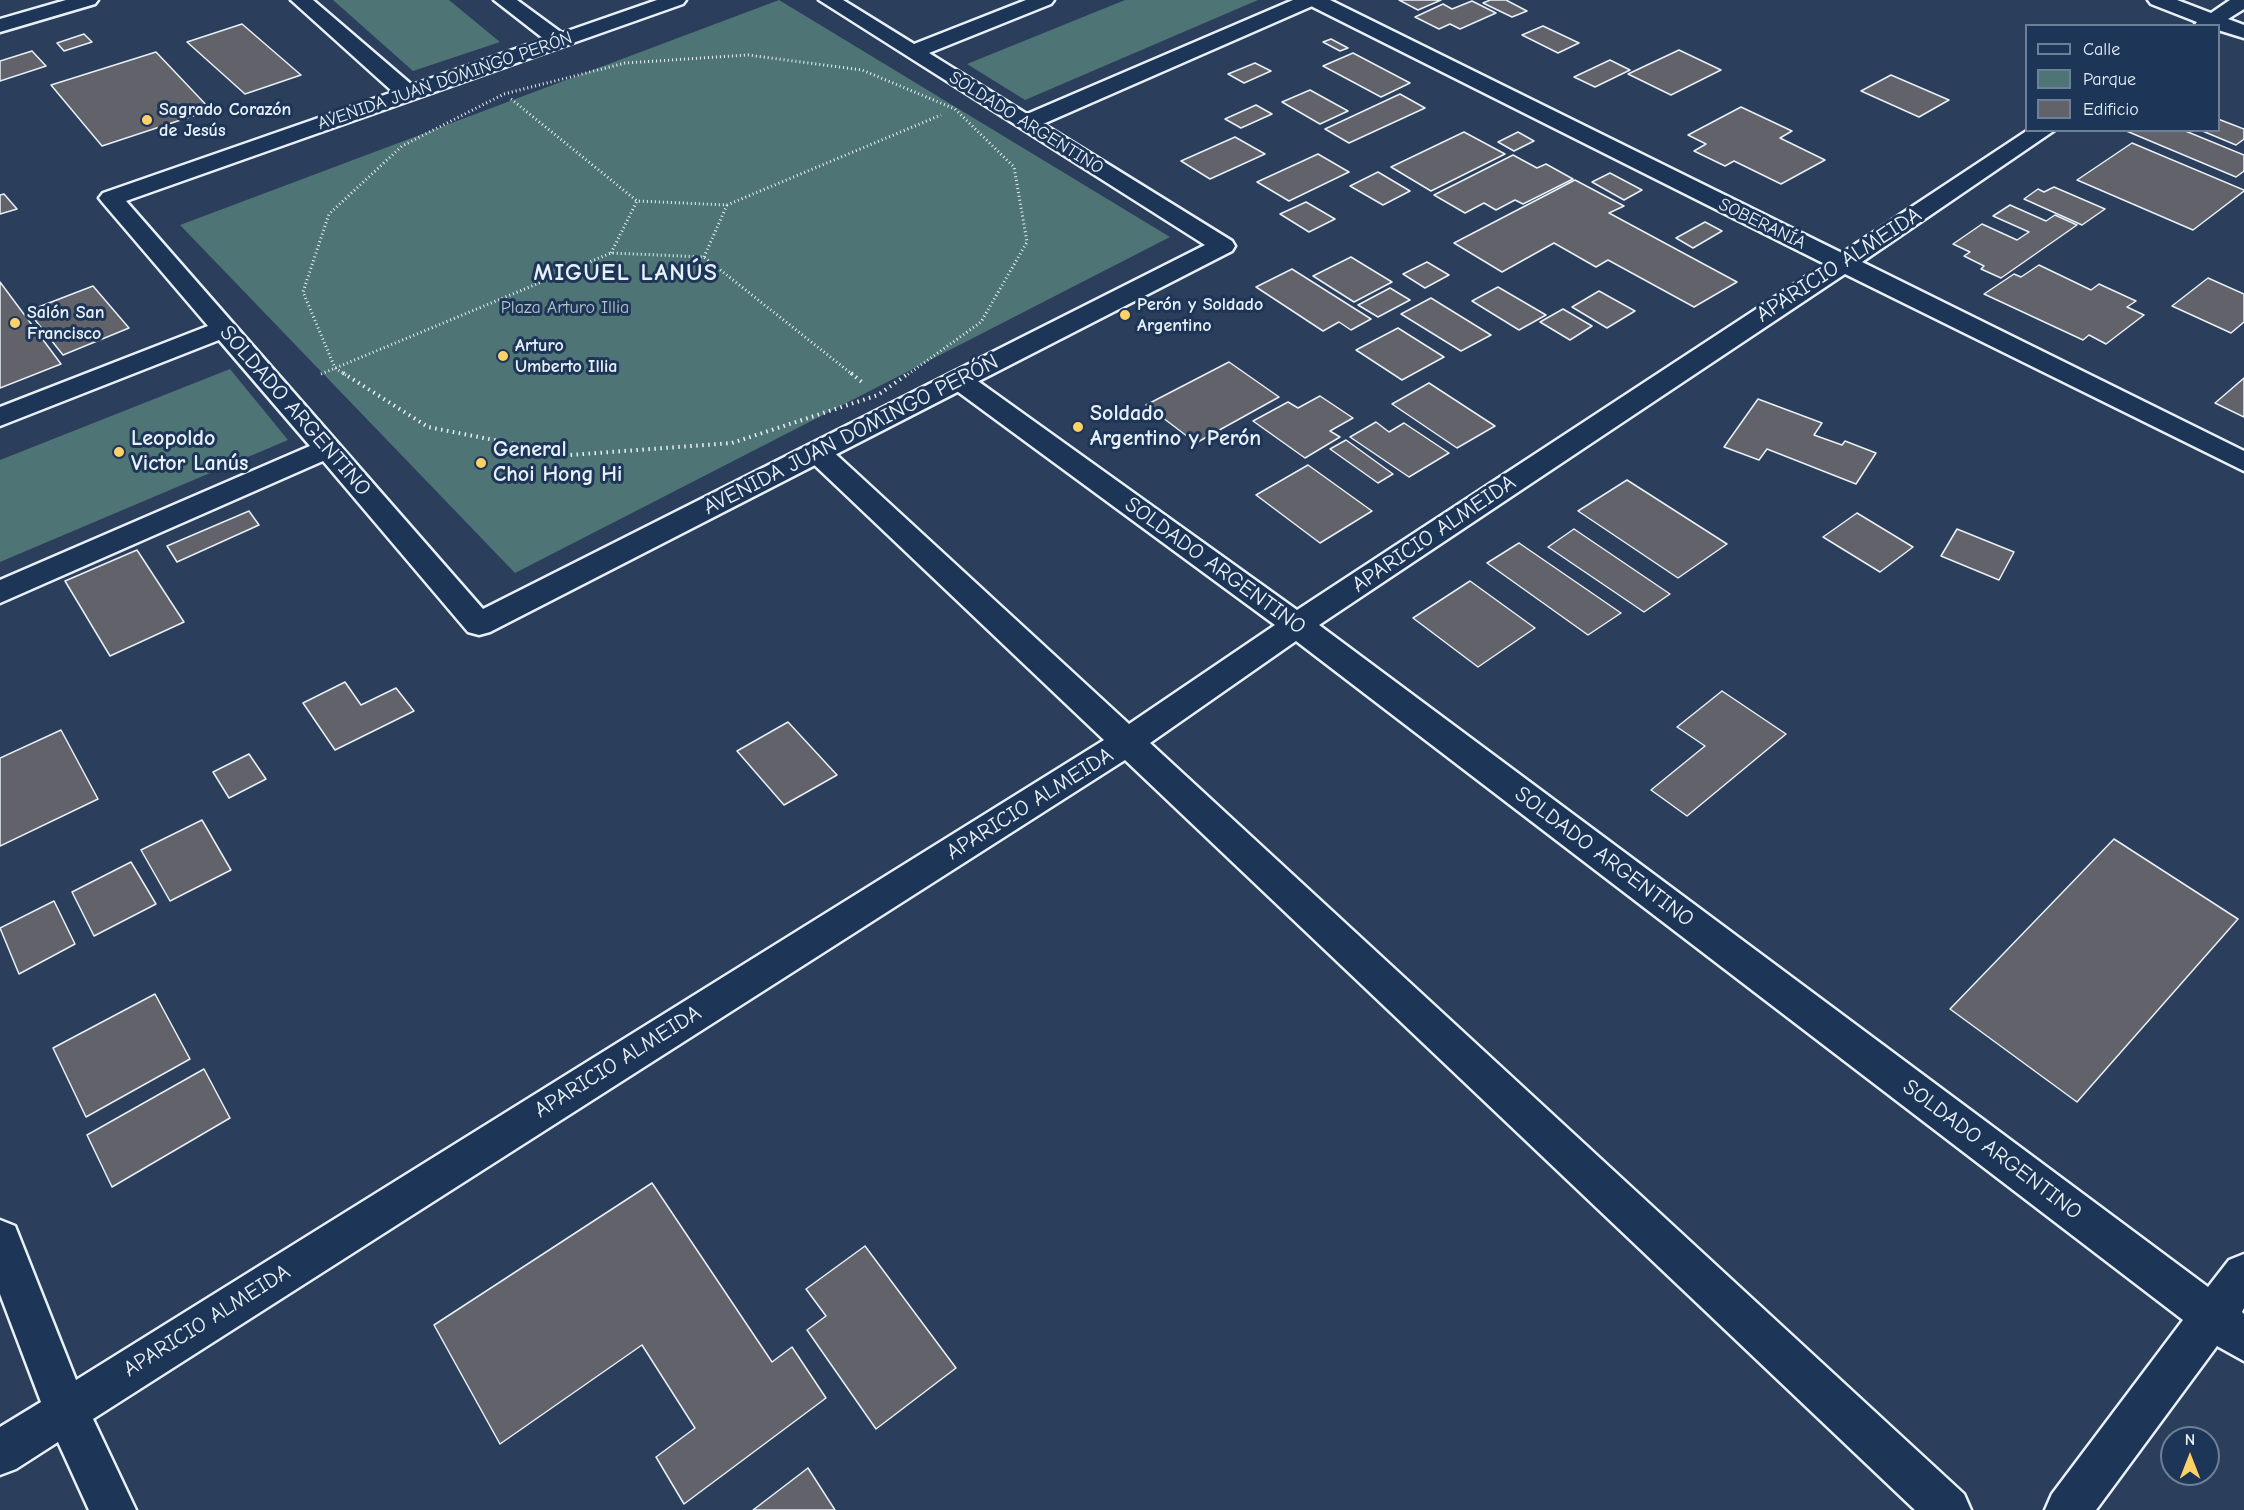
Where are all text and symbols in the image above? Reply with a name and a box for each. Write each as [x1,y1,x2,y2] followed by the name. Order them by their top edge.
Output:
[2025,24,2220,132] legend
[315,27,575,135] street label: AVENIDA JUAN DOMINGO PERÓN
[2083,39,2120,60] text: Calle
[945,67,1107,179] street label: SOLDADO ARGENTINO
[2083,69,2136,90] text: Parque
[159,99,291,142] place label: Sagrado Corazón de Jesús
[2083,99,2139,120] text: Edificio
[140,113,154,127] marker: Sagrado Corazón de Jesús
[1715,194,1809,254] street label: SOBERANÍA
[1751,202,1927,328] street label: APARICIO ALMEIDA
[534,259,718,287] district label: MIGUEL LANÚS
[1137,294,1263,336] place label: Perón y Soldado Argentino
[501,297,629,319] park label: Plaza Arturo Illia
[27,302,104,344] place label: Salón San Francisco
[1118,308,1132,322] marker: Perón y Soldado Argentino
[8,316,22,330] marker: Salón San Francisco
[214,320,376,502] street label: SOLDADO ARGENTINO
[515,335,617,378] place label: Arturo Umberto Illia
[496,349,510,363] marker: Arturo Umberto Illia
[699,349,1003,521] street label: AVENIDA JUAN DOMINGO PERÓN
[1090,401,1261,452] place label: Soldado Argentino y Perón
[1071,420,1085,434] marker: Soldado Argentino y Perón
[131,426,248,478] place label: Leopoldo Victor Lanús
[493,437,622,488] place label: General Choi Hong Hi
[112,445,126,459] marker: Leopoldo Victor Lanús
[474,456,488,470] marker: General Choi Hong Hi
[1347,469,1521,599] street label: APARICIO ALMEIDA
[1119,491,1311,641] street label: SOLDADO ARGENTINO
[942,742,1118,866] street label: APARICIO ALMEIDA
[1509,781,1699,933] street label: SOLDADO ARGENTINO
[530,1000,706,1124] street label: APARICIO ALMEIDA
[1897,1074,2087,1226] street label: SOLDADO ARGENTINO
[119,1259,295,1383] street label: APARICIO ALMEIDA
[2160,1426,2220,1486] north arrow
[2185,1431,2195,1449] text: N

